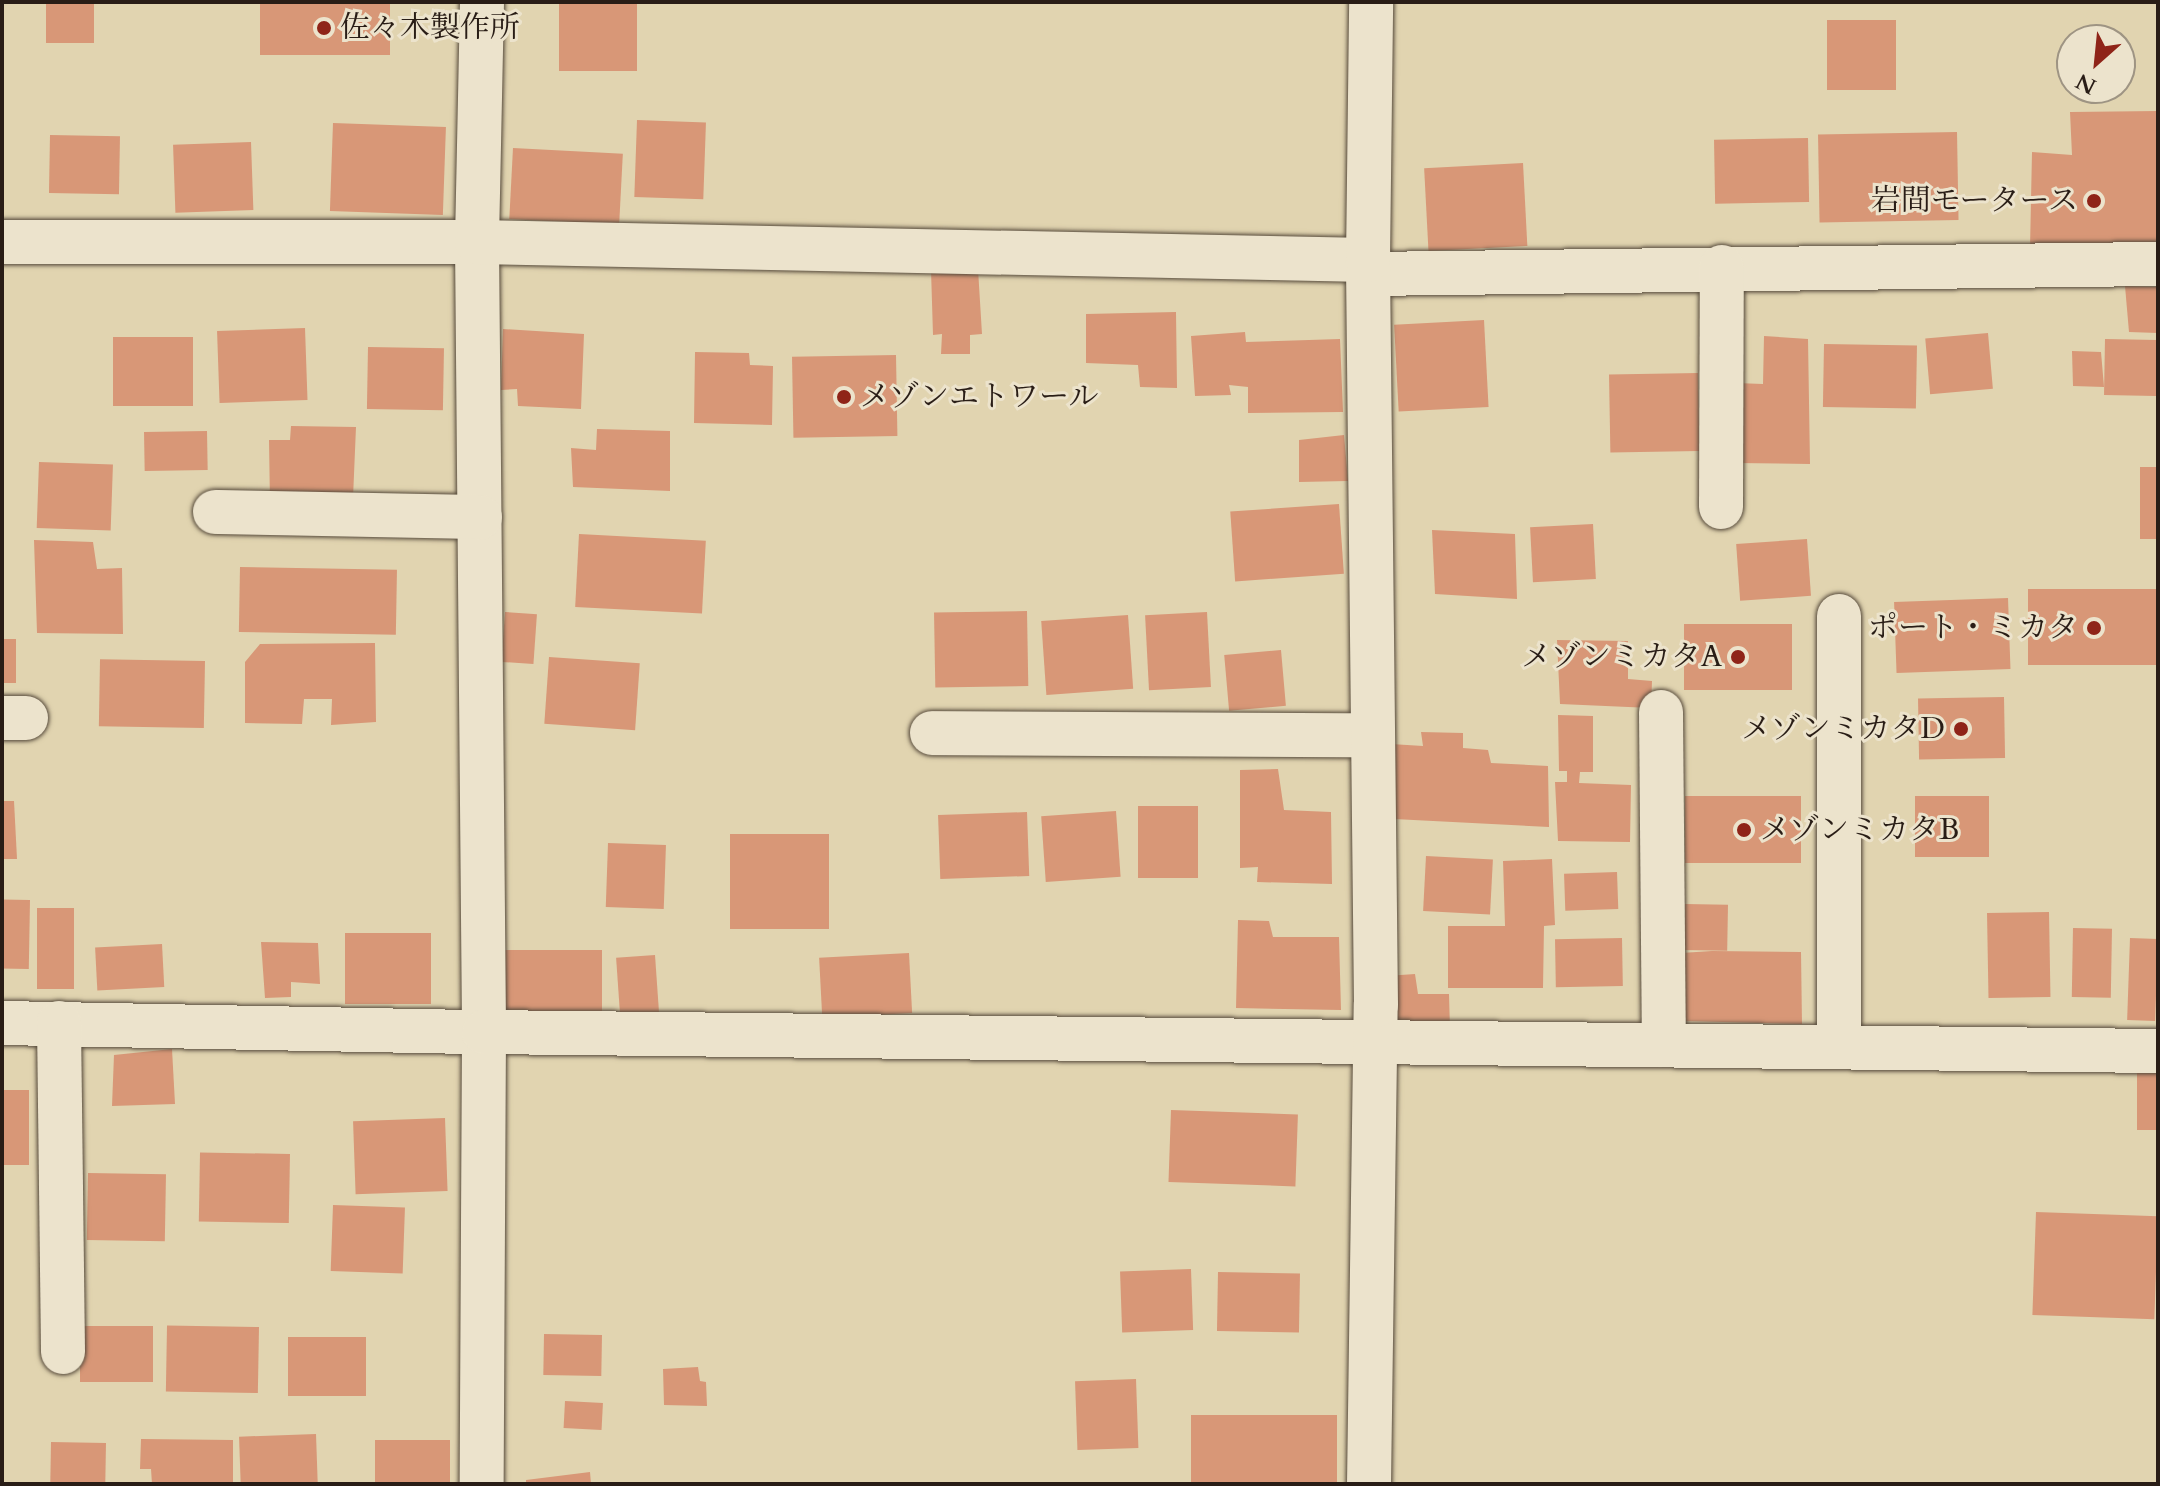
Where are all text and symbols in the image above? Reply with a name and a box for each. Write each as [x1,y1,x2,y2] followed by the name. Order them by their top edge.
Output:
[340,10,520,46] place label: 佐々木製作所
[315,19,333,37] marker: 佐々木製作所
[2056,24,2136,104] north arrow
[2071,66,2101,101] text: N
[1869,183,2078,219] place label: 岩間モータース
[2085,192,2103,210] marker: 岩間モータース
[860,379,1100,415] place label: メゾンエトワール
[835,388,853,406] marker: メゾンエトワール
[1868,610,2078,646] place label: ポート・ミカタ
[2085,619,2103,637] marker: ポート・ミカタ
[1521,639,1722,675] place label: メゾンミカタA
[1729,648,1747,666] marker: メゾンミカタA
[1741,711,1945,747] place label: メゾンミカタD
[1952,720,1970,738] marker: メゾンミカタD
[1760,812,1960,848] place label: メゾンミカタB
[1735,821,1753,839] marker: メゾンミカタB

